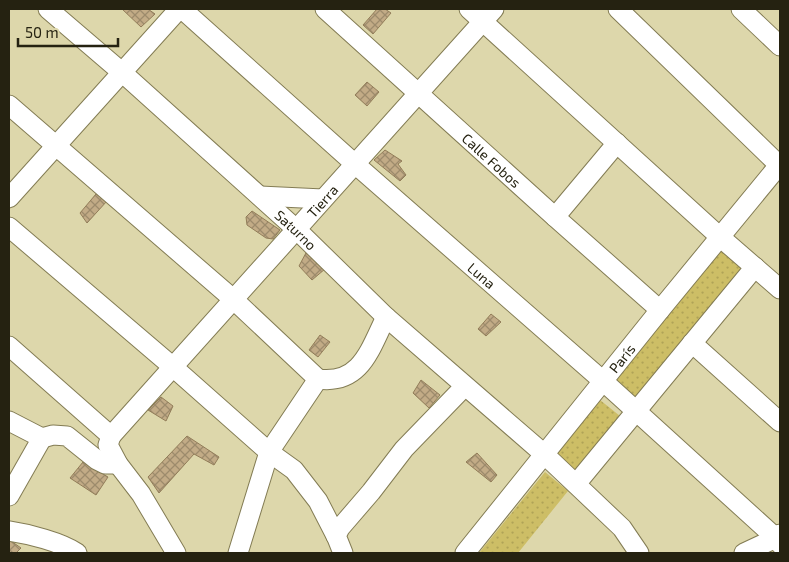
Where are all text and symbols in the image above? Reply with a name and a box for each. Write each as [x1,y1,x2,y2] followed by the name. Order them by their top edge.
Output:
[18,15,118,47] scale bar
[25,23,59,41] text: 50 m
[459,129,525,191] street label: Calle Fobos
[303,181,341,221] street label: Tierra
[272,206,320,253] street label: Saturno
[465,258,499,292] street label: Luna
[605,340,638,376] street label: París

